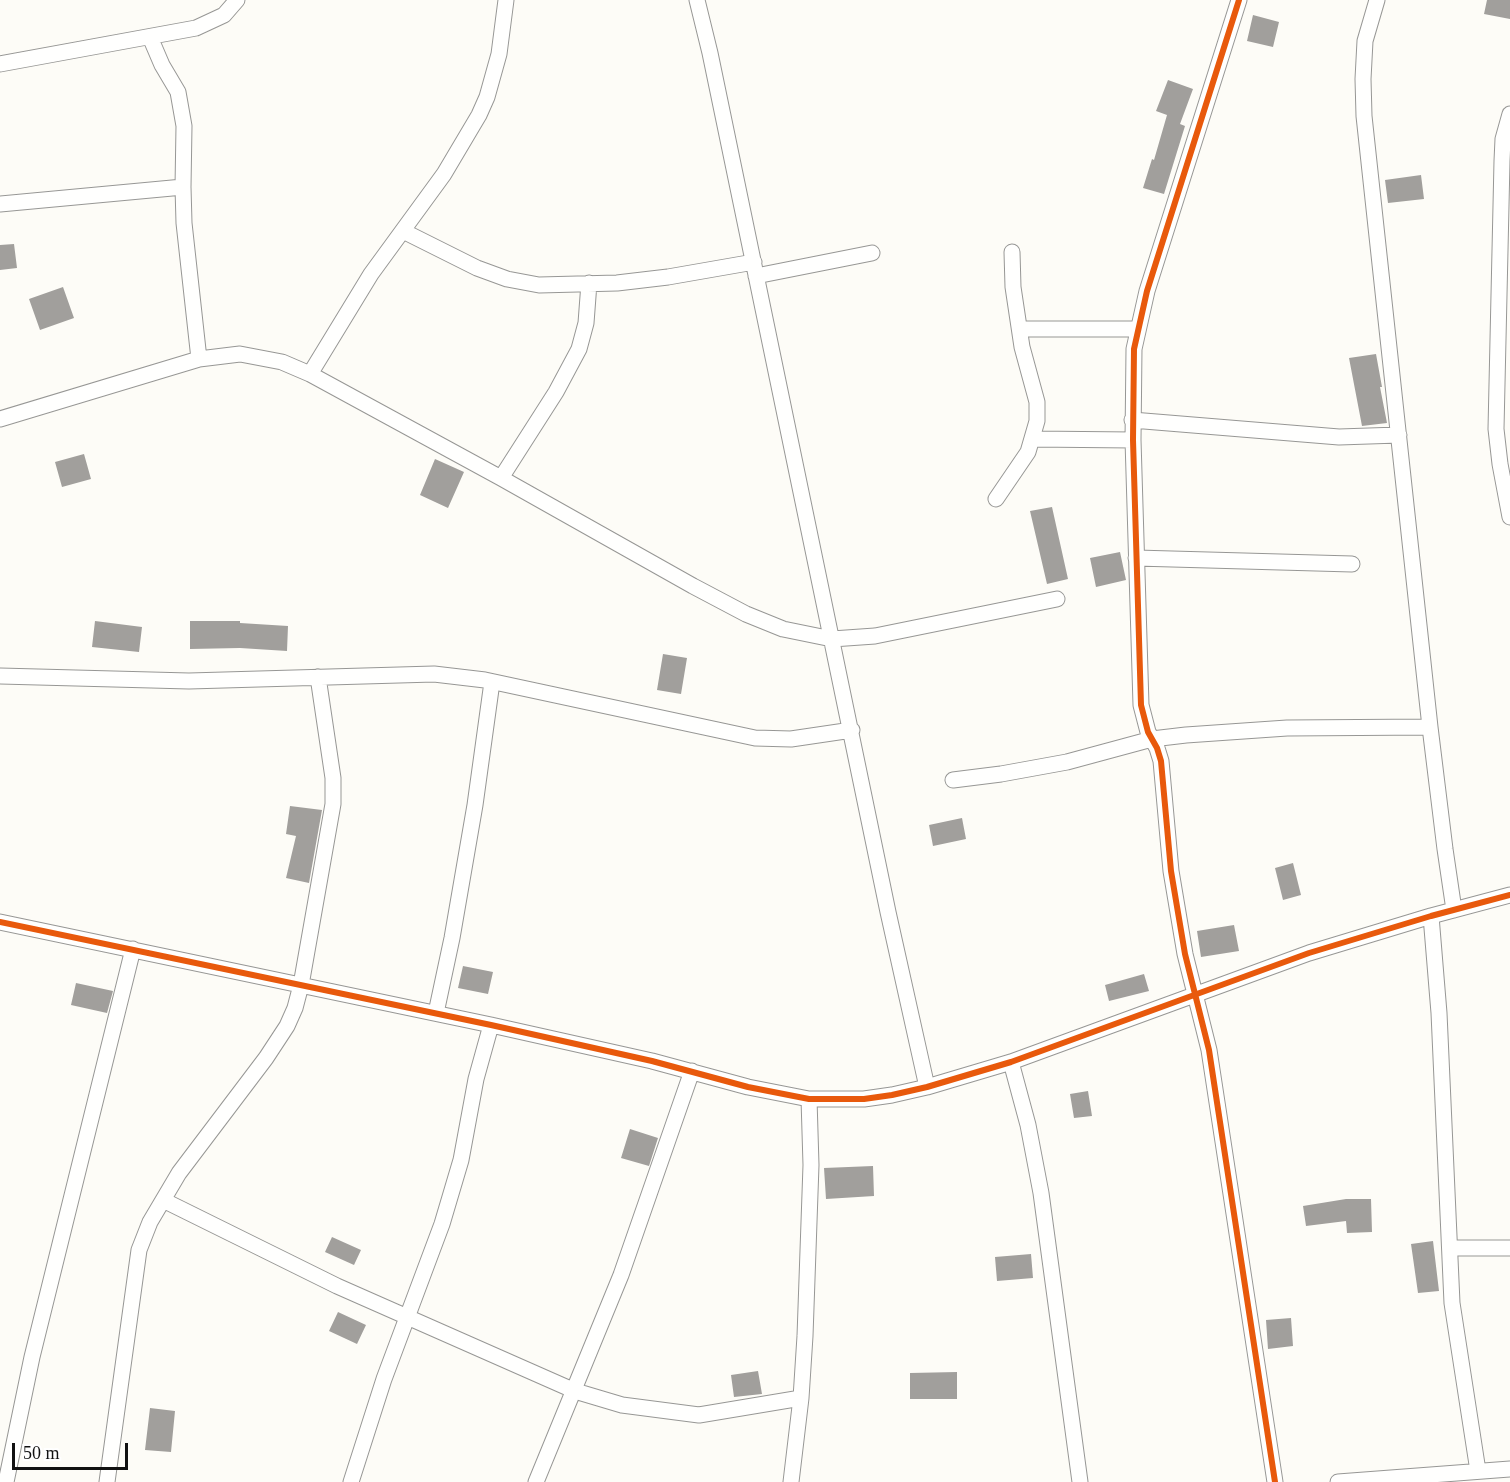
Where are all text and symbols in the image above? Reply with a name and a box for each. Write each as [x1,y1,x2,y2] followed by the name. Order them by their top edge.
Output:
[15,1431,130,1469] scale bar
[23,1443,60,1463] text: 50 m

